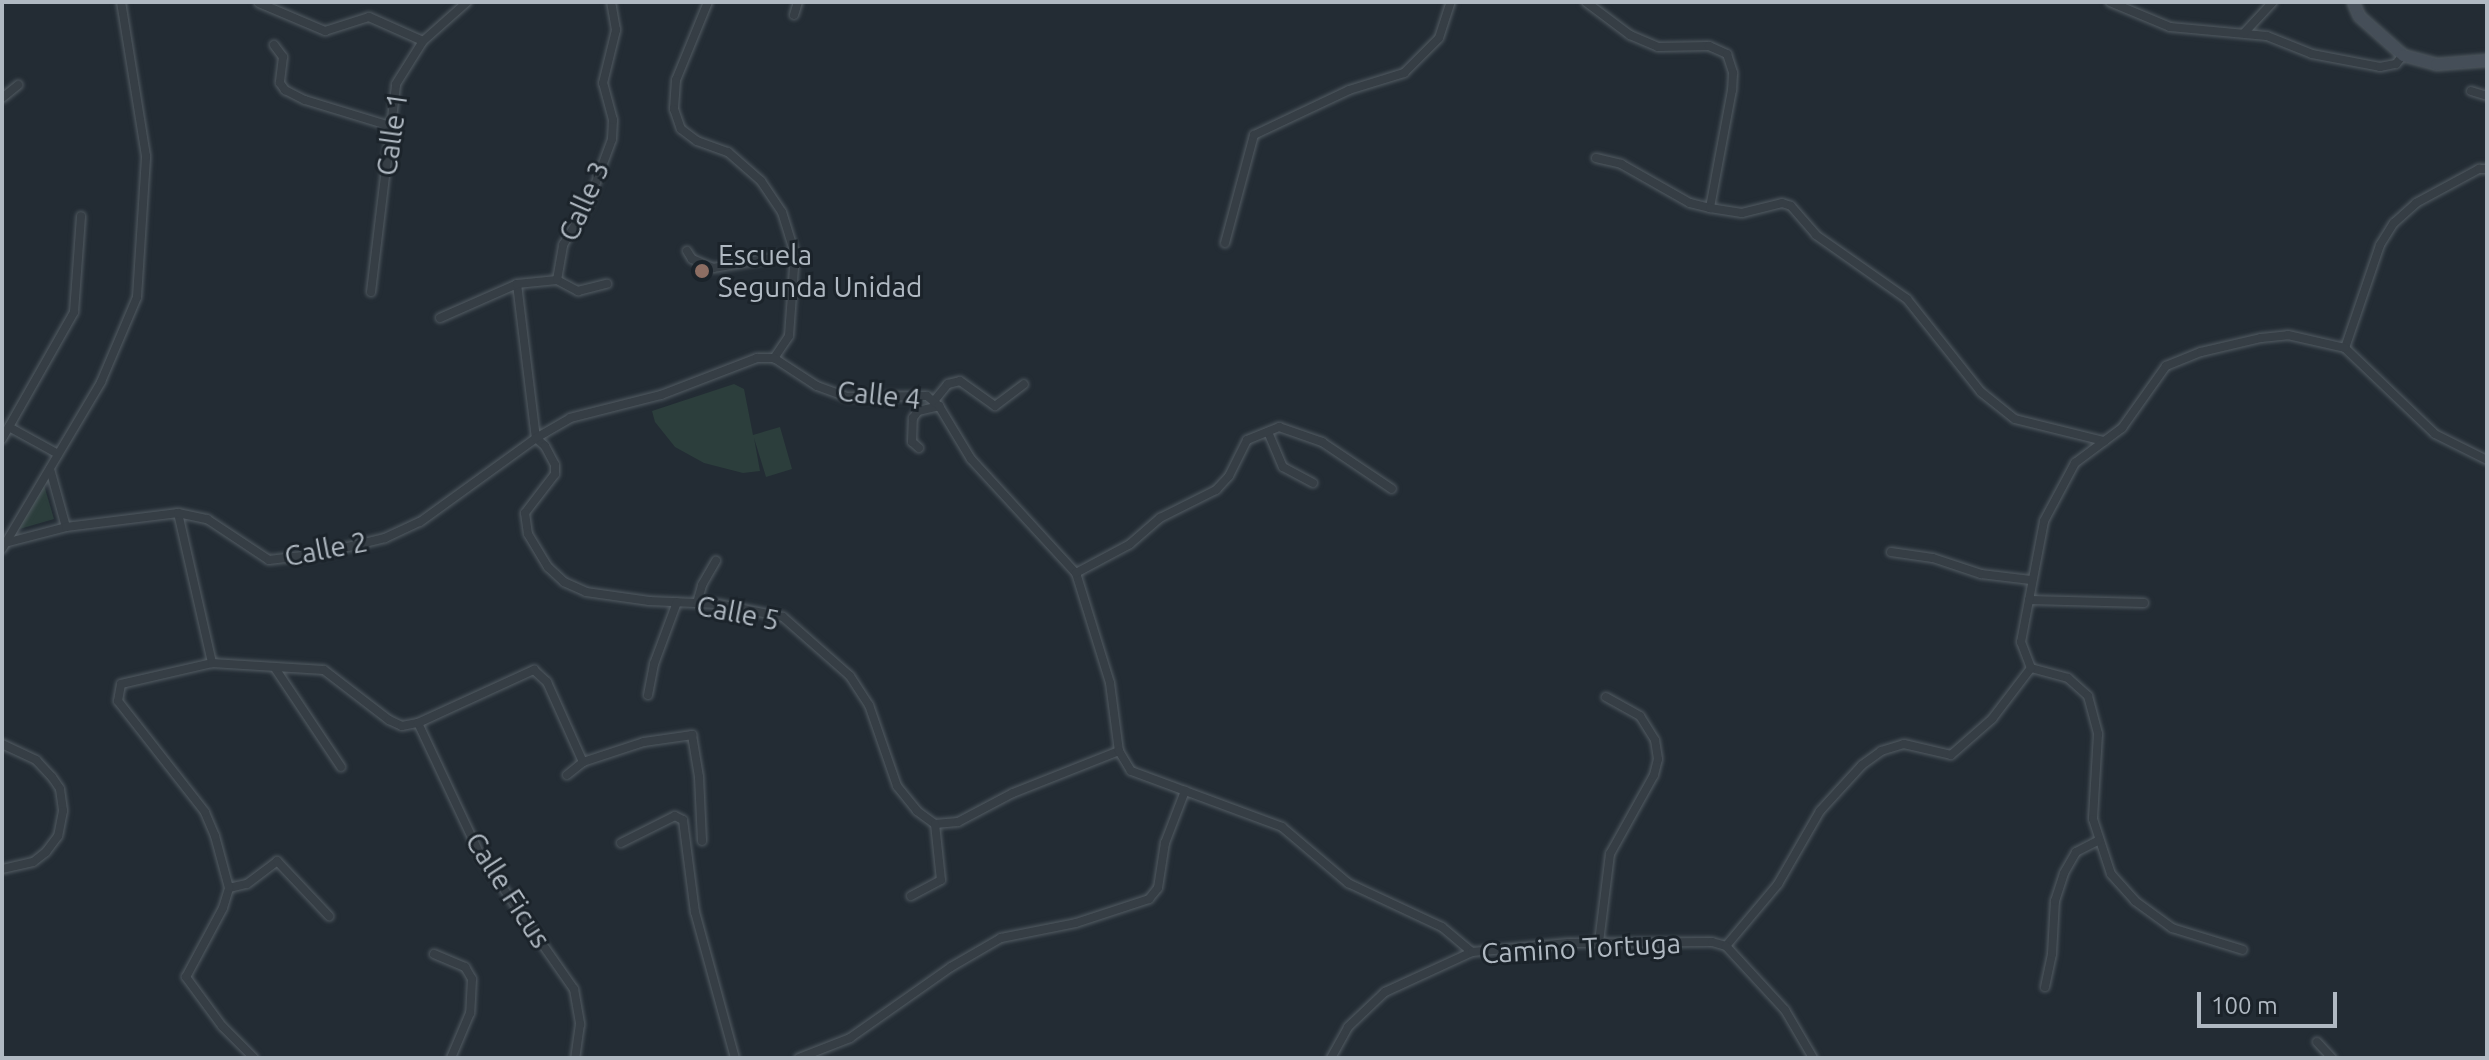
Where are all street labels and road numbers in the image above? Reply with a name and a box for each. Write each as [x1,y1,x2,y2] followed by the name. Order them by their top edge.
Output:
[370,90,414,178] street label: Calle 1
[552,156,616,246] street label: Calle 3
[836,374,922,416] street label: Calle 4
[282,525,370,573] street label: Calle 2
[694,589,782,637] street label: Calle 5
[458,826,558,954] street label: Calle Ficus
[1480,926,1682,970] street label: Camino Tortuga

